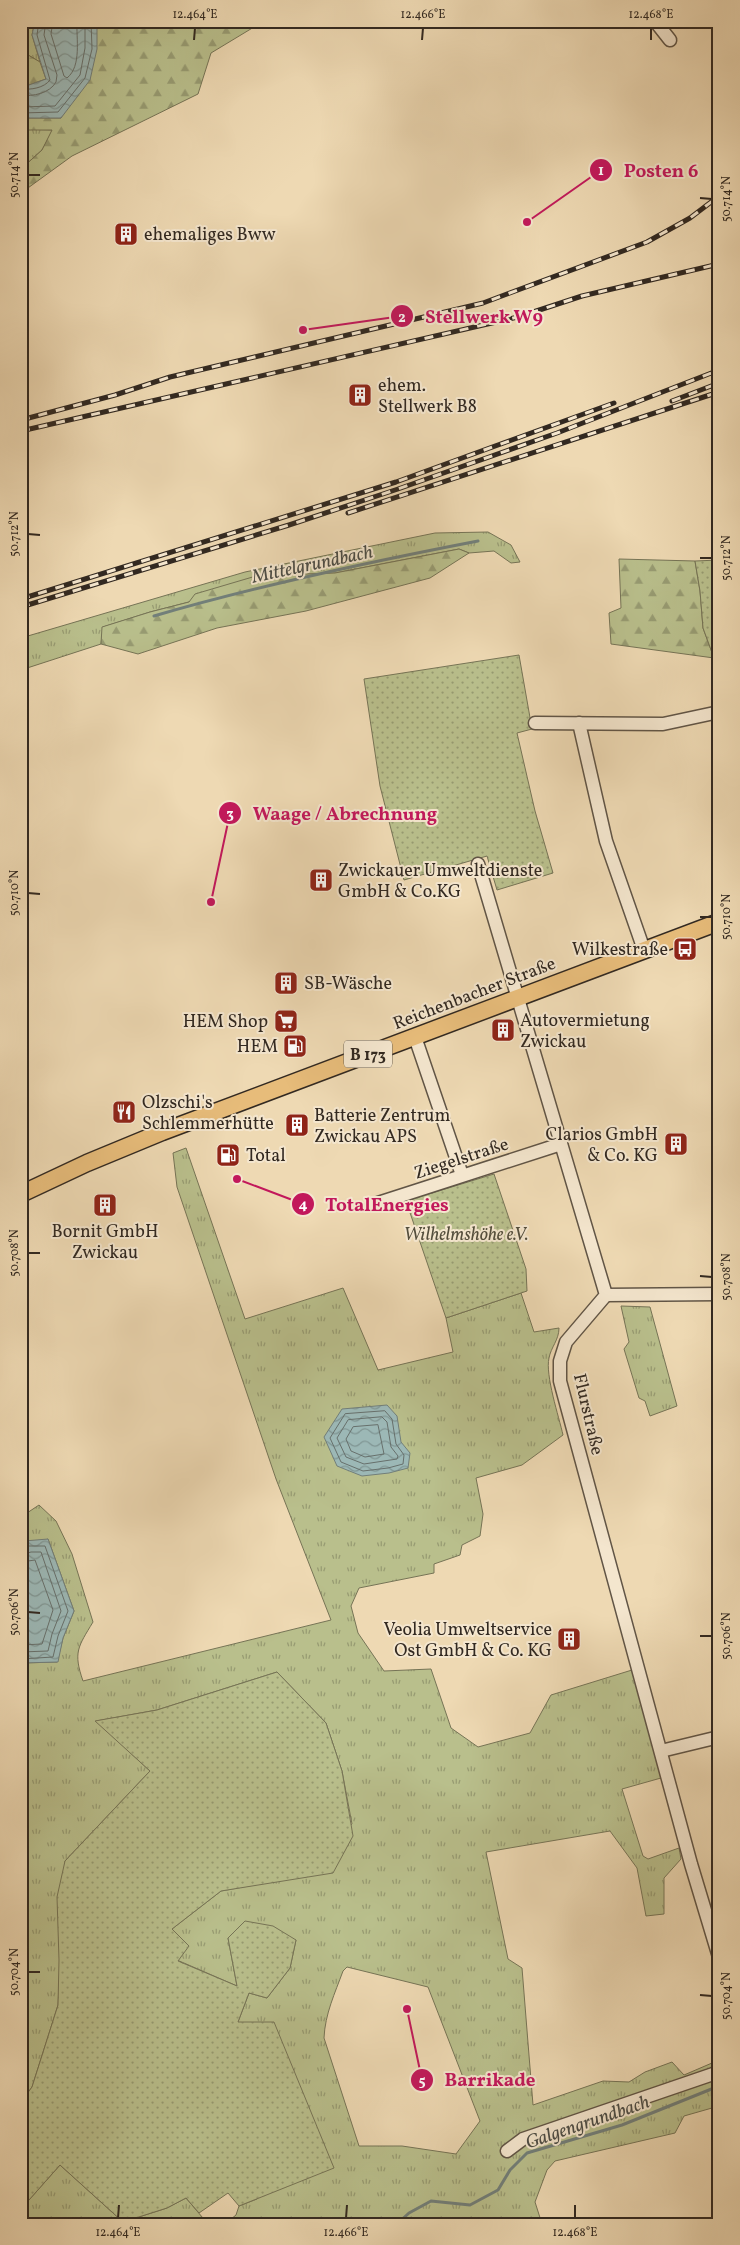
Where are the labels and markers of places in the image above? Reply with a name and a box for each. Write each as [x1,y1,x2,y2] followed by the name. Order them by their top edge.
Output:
[589,153,709,187] callout: Posten 6
[113,221,139,247] building icon: ehemaliges Bww
[144,223,276,248] place label: ehemaliges Bww
[390,299,553,333] callout: Stellwerk W9
[378,374,477,420] place label: ehem. Stellwerk B8
[347,382,373,408] building icon: ehem. Stellwerk B8
[218,796,447,830] callout: Waage / Abrechnung
[338,859,542,905] place label: Zwickauer Umweltdienste GmbH & Co.KG
[308,867,334,893] building icon: Zwickauer Umweltdienste GmbH & Co.KG
[672,936,698,962] bus stop icon: Wilkestraße
[572,938,668,963] place label: Wilkestraße
[273,970,299,996] building icon: SB-Wäsche
[304,972,392,997] place label: SB-Wäsche
[273,1008,299,1034] supermarket icon: HEM Shop
[520,1009,650,1055] place label: Autovermietung Zwickau
[183,1010,268,1035] place label: HEM Shop
[490,1017,516,1043] building icon: Autovermietung Zwickau
[282,1033,308,1059] fuel station icon: HEM
[237,1035,278,1060] place label: HEM
[142,1091,274,1137] place label: Olzschi's Schlemmerhütte
[111,1099,137,1125] restaurant icon: Olzschi's Schlemmerhütte
[314,1104,450,1150] place label: Batterie Zentrum Zwickau APS
[284,1112,310,1138] building icon: Batterie Zentrum Zwickau APS
[546,1123,658,1169] place label: Clarios GmbH & Co. KG
[663,1131,689,1157] building icon: Clarios GmbH & Co. KG
[215,1142,241,1168] fuel station icon: Total
[246,1144,286,1169] place label: Total
[290,1187,459,1221] callout: TotalEnergies
[92,1192,118,1218] building icon: Bornit GmbH Zwickau
[52,1220,158,1266] place label: Bornit GmbH Zwickau
[383,1618,552,1664] place label: Veolia Umweltservice Ost GmbH & Co. KG
[556,1626,582,1652] building icon: Veolia Umweltservice Ost GmbH & Co. KG
[410,2063,546,2097] callout: Barrikade

